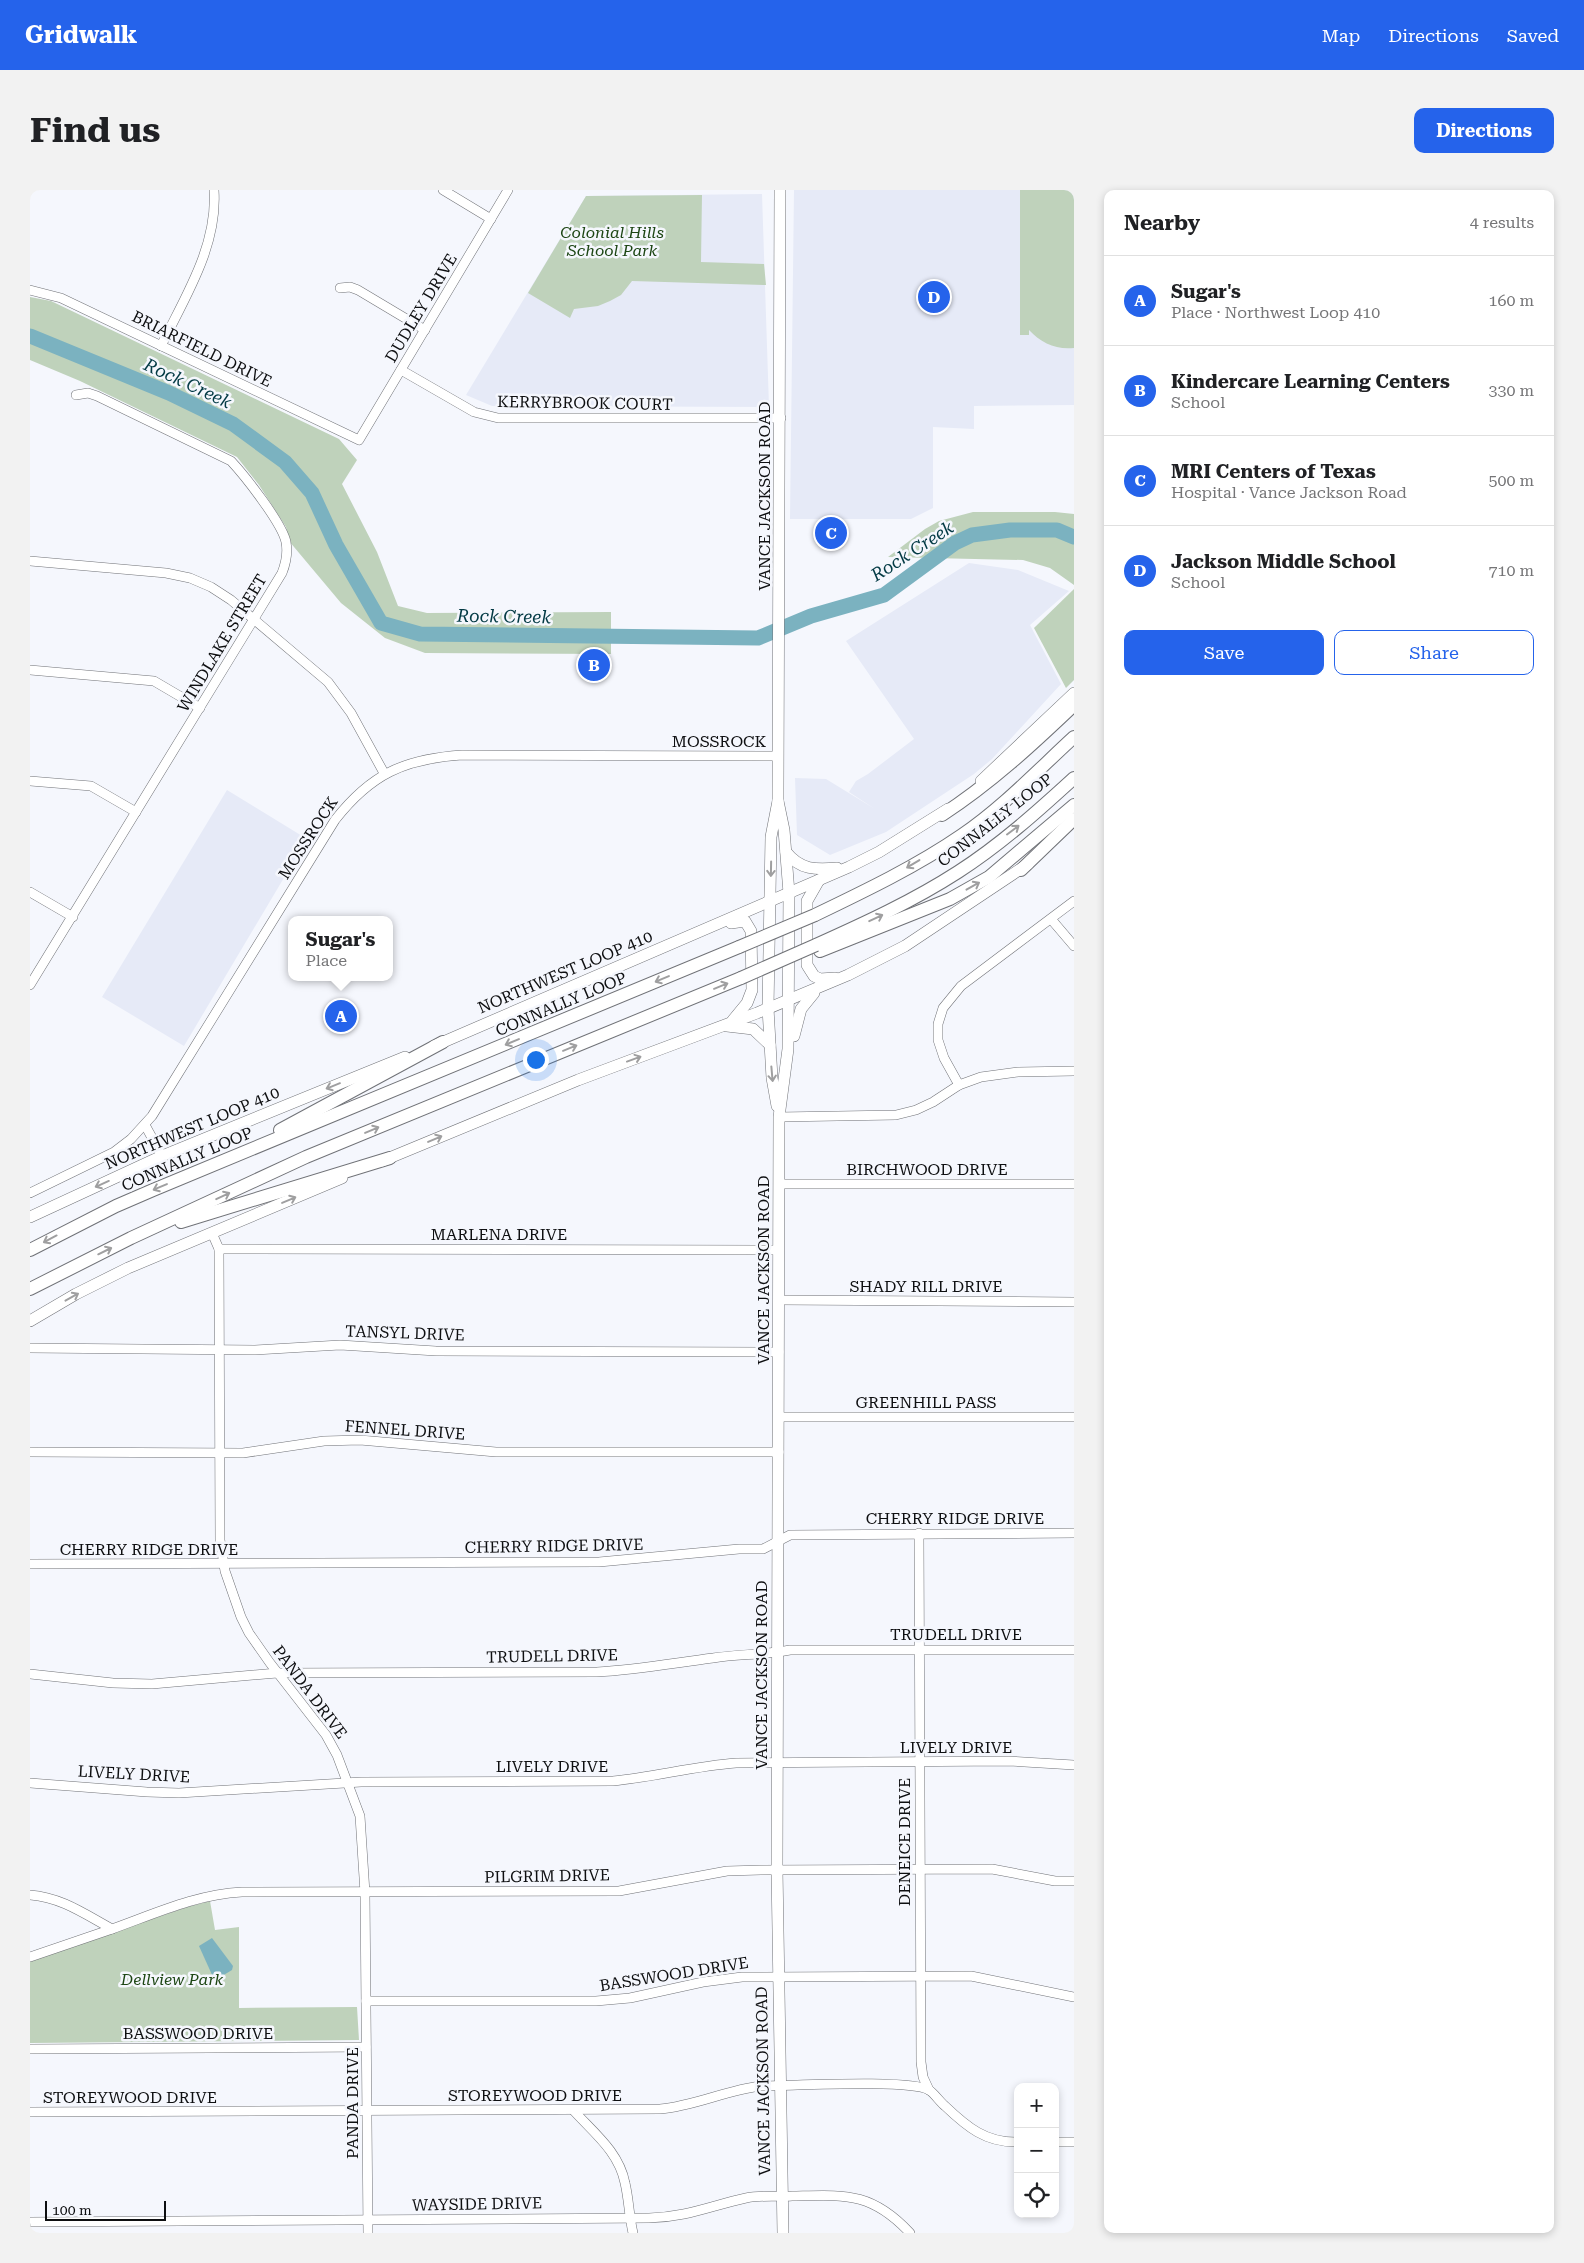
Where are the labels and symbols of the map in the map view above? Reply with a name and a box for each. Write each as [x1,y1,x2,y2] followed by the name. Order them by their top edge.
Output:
[560,223,664,260] park label: Colonial Hills School Park
[381,250,461,366] street label: DUDLEY DRIVE
[918,278,950,316] pin: D
[129,307,275,391] street label: BRIARFIELD DRIVE
[140,353,235,413] water label: Rock Creek
[497,392,673,414] street label: KERRYBROOK COURT
[755,401,774,591] street label: VANCE JACKSON ROAD
[815,514,847,552] pin: C
[866,516,957,586] water label: Rock Creek
[173,571,271,715] street label: WINDLAKE STREET
[456,605,552,627] water label: Rock Creek
[578,646,610,684] pin: B
[672,732,767,751] street label: MOSSROCK
[934,769,1056,871] street label: CONNALLY LOOP
[274,793,342,883] street label: MOSSROCK
[1006,825,1019,836] one-way arrow
[906,860,920,870] one-way arrow
[766,861,776,877] one-way arrow
[966,880,980,890] one-way arrow
[868,912,883,922] one-way arrow
[475,927,655,1017] street label: NORTHWEST LOOP 410
[493,968,629,1040] street label: CONNALLY LOOP
[655,974,670,984] one-way arrow
[713,981,728,990] one-way arrow
[325,997,357,1035] pin: A
[505,1037,520,1047] one-way arrow
[563,1042,578,1051] one-way arrow
[523,1047,549,1073] your location
[626,1054,641,1063] one-way arrow
[767,1066,777,1082] one-way arrow
[326,1082,341,1092] one-way arrow
[102,1083,282,1173] street label: NORTHWEST LOOP 410
[119,1123,255,1195] street label: CONNALLY LOOP
[364,1125,379,1134] one-way arrow
[427,1134,442,1143] one-way arrow
[846,1160,1008,1179] street label: BIRCHWOOD DRIVE
[754,1175,773,1365] street label: VANCE JACKSON ROAD
[95,1179,110,1189] one-way arrow
[153,1184,168,1193] one-way arrow
[215,1191,230,1200] one-way arrow
[281,1195,296,1205] one-way arrow
[431,1225,567,1244] street label: MARLENA DRIVE
[43,1235,57,1245] one-way arrow
[97,1246,112,1255] one-way arrow
[849,1277,1003,1296] street label: SHADY RILL DRIVE
[64,1291,79,1301] one-way arrow
[345,1321,465,1345] street label: TANSYL DRIVE
[856,1393,996,1412] street label: GREENHILL PASS
[344,1416,466,1444] street label: FENNEL DRIVE
[866,1509,1044,1528] street label: CHERRY RIDGE DRIVE
[464,1535,644,1557] street label: CHERRY RIDGE DRIVE
[60,1540,238,1559] street label: CHERRY RIDGE DRIVE
[752,1580,771,1770] street label: VANCE JACKSON ROAD
[890,1625,1022,1644] street label: TRUDELL DRIVE
[269,1642,351,1742] street label: PANDA DRIVE
[486,1645,618,1667] street label: TRUDELL DRIVE
[900,1738,1012,1757] street label: LIVELY DRIVE
[496,1757,608,1776] street label: LIVELY DRIVE
[77,1762,191,1786] street label: LIVELY DRIVE
[895,1778,914,1906] street label: DENEICE DRIVE
[484,1865,610,1887] street label: PILGRIM DRIVE
[598,1953,750,1995] street label: BASSWOOD DRIVE
[120,1970,223,1989] park label: Dellview Park
[752,1986,774,2176] street label: VANCE JACKSON ROAD
[123,2024,273,2043] street label: BASSWOOD DRIVE
[343,2047,362,2159] street label: PANDA DRIVE
[448,2086,622,2105] street label: STOREYWOOD DRIVE
[43,2088,217,2107] street label: STOREYWOOD DRIVE
[412,2193,542,2215] street label: WAYSIDE DRIVE
[45,2198,166,2221] scale bar

